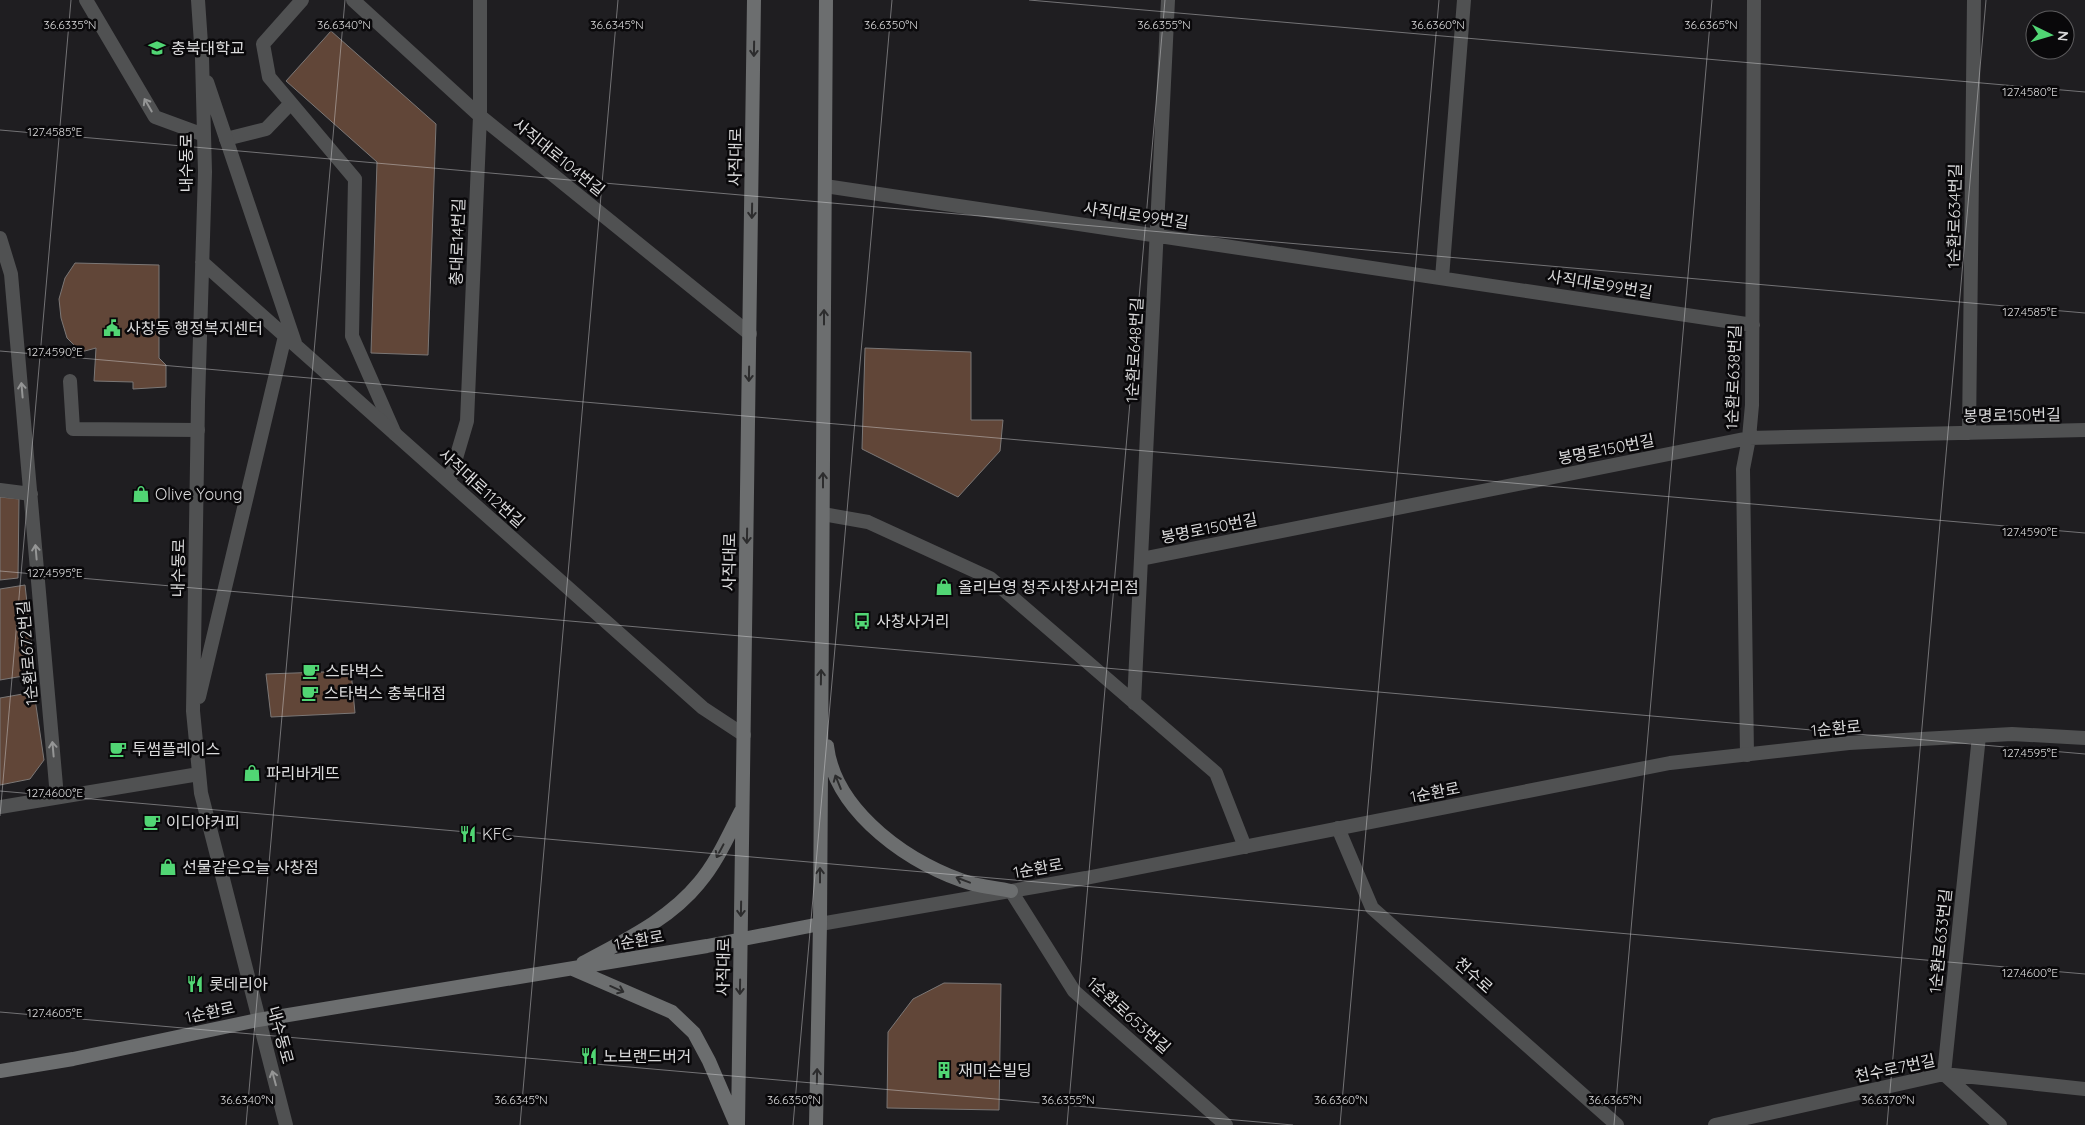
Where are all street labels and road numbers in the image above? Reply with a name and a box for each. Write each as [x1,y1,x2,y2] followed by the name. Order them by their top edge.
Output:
[509,114,609,200] street label: 사직대로104번길
[724,127,746,187] street label: 사직대로
[176,133,196,192] street label: 내수동로
[1943,163,1965,269] street label: 1순환로634번길
[445,198,469,286] street label: 충대로14번길
[1082,198,1190,232] street label: 사직대로99번길
[1546,266,1654,302] street label: 사직대로99번길
[1121,297,1147,403] street label: 1순환로648번길
[1721,324,1745,430] street label: 1순환로638번길
[1963,404,2061,426] street label: 봉명로150번길
[1556,430,1656,468] street label: 봉명로150번길
[435,444,529,532] street label: 사직대로112번길
[1159,509,1259,547] street label: 봉명로150번길
[718,532,740,592] street label: 사직대로
[167,538,189,598] street label: 내수동로
[12,600,42,706] street label: 1순환로672번길
[1810,716,1862,740] street label: 1순환로
[1409,777,1462,807] street label: 1순환로
[1012,854,1065,882] street label: 1순환로
[1925,888,1955,994] street label: 1순환로633번길
[613,926,666,954] street label: 1순환로
[712,937,734,997] street label: 사직대로
[1451,953,1497,997] street label: 천수로
[1083,972,1175,1058] street label: 1순환로653번길
[183,997,237,1027] street label: 1순환로
[264,1004,298,1066] street label: 내수동로
[1853,1050,1937,1086] street label: 천수로7번길

